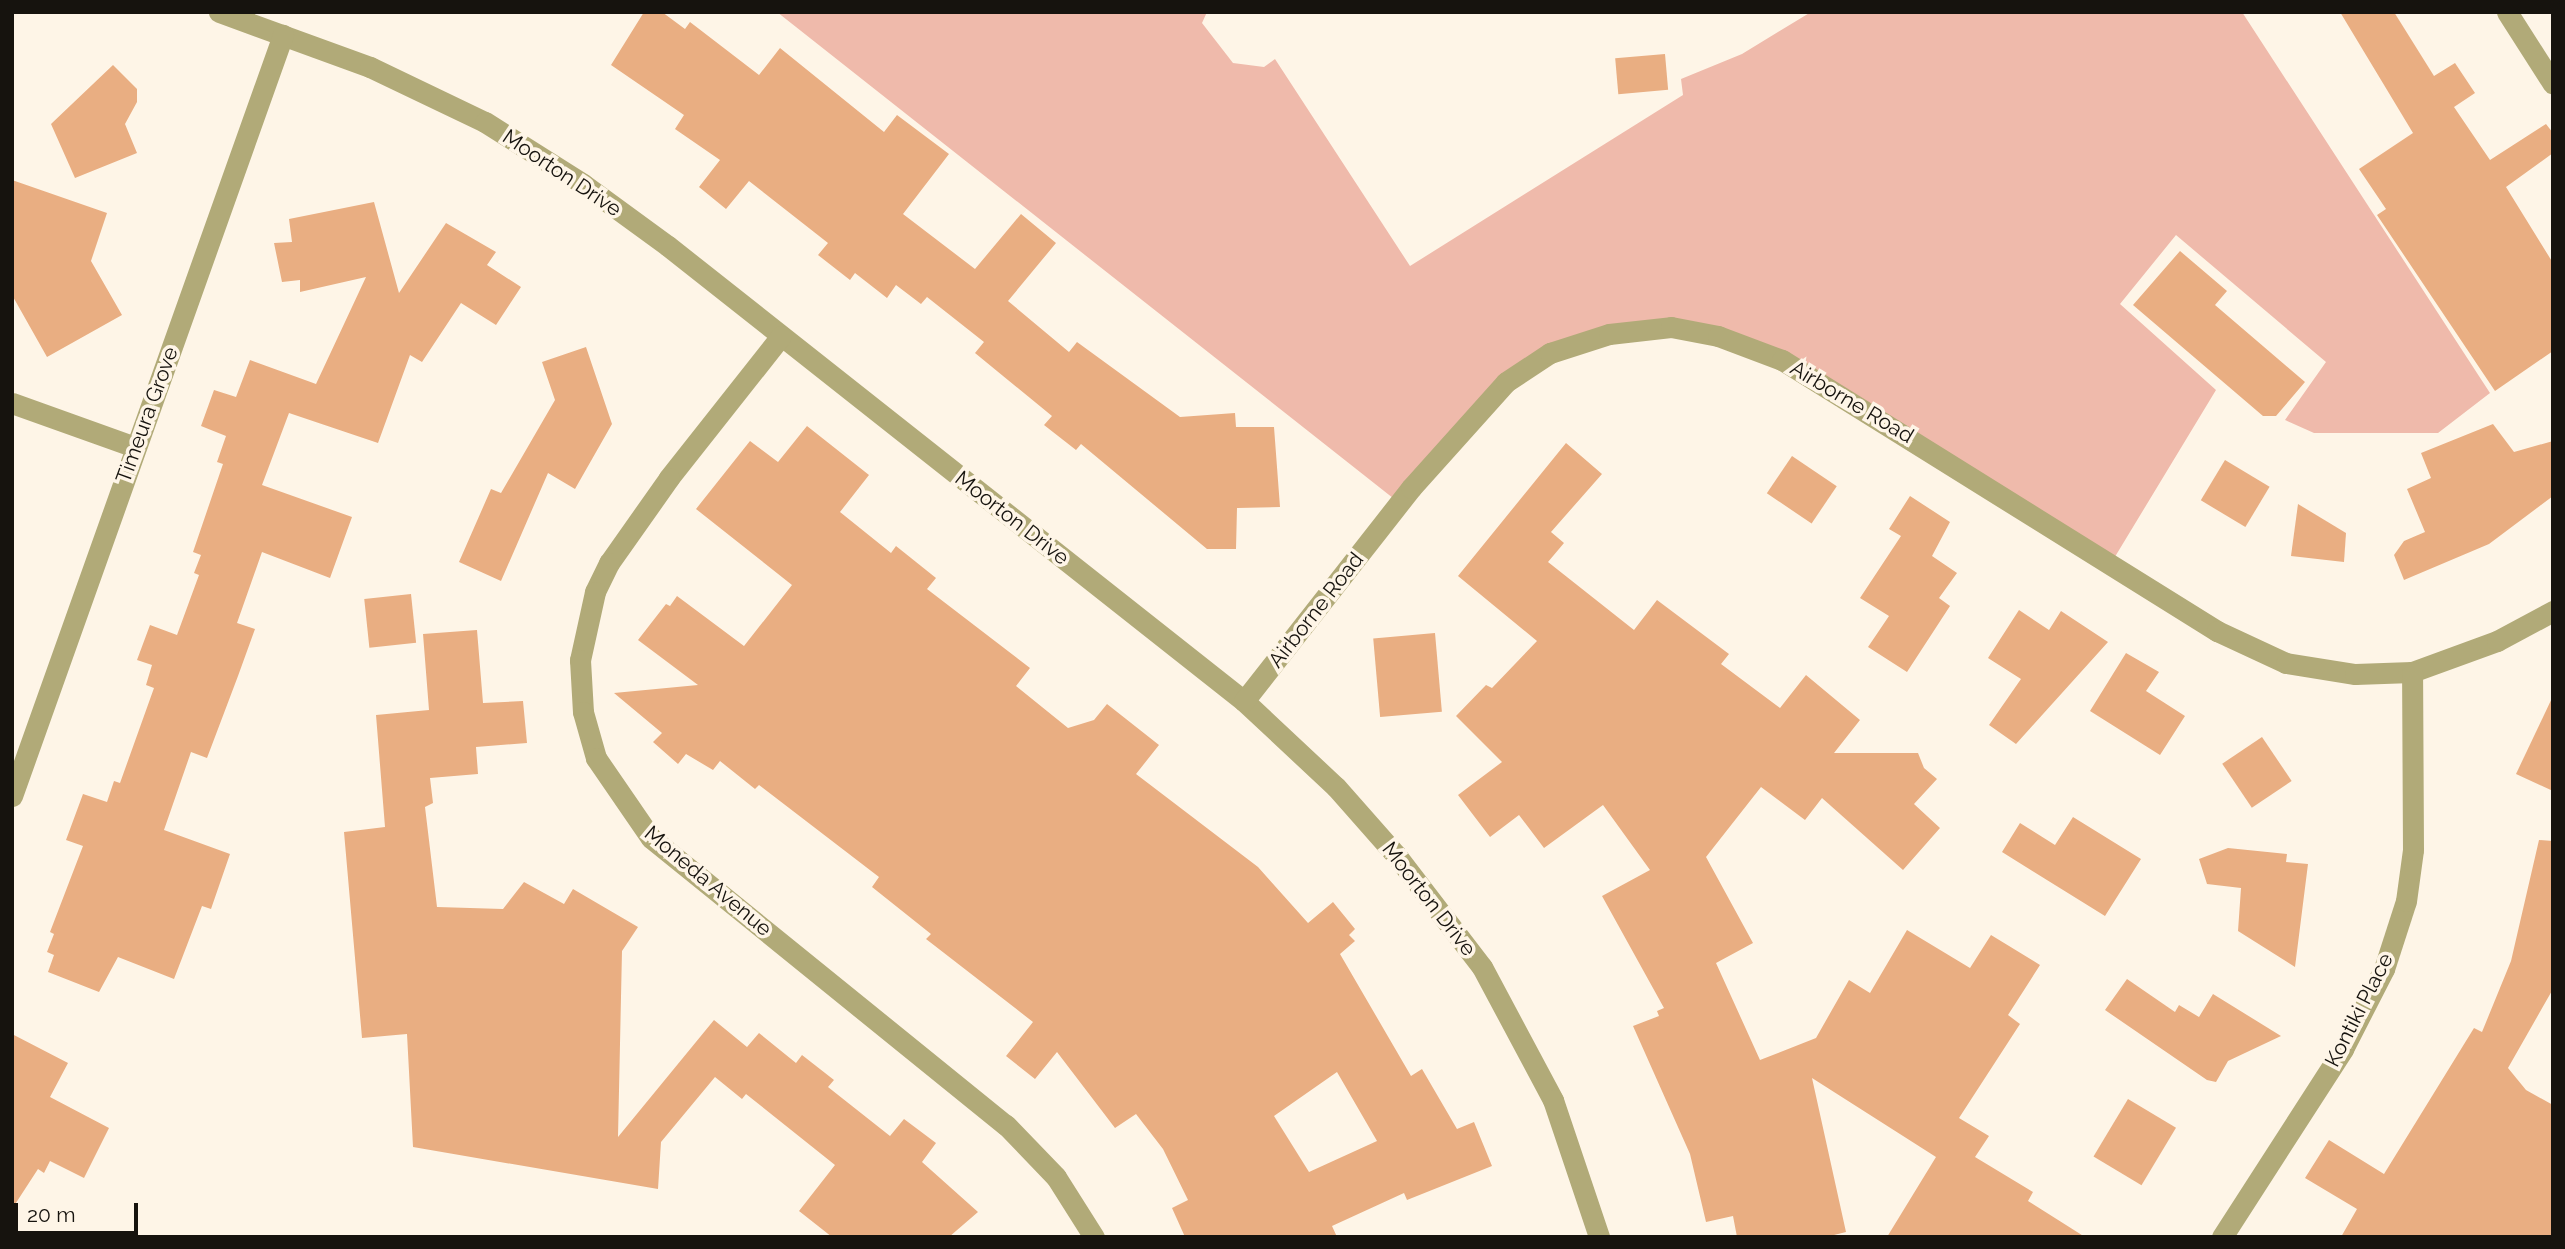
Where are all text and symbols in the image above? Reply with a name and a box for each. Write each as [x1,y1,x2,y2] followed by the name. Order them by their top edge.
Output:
[498,124,626,222] street label: Moorton Drive
[111,344,183,486] street label: Timeura Grove
[1786,355,1918,449] street label: Airborne Road
[950,466,1074,570] street label: Moorton Drive
[1263,547,1369,673] street label: Airborne Road
[639,820,777,942] street label: Moneda Avenue
[1377,837,1481,961] street label: Moorton Drive
[2320,949,2398,1071] street label: Kontiki Place
[18,1190,142,1234] scale bar
[27,1202,75,1227] text: 20 m

